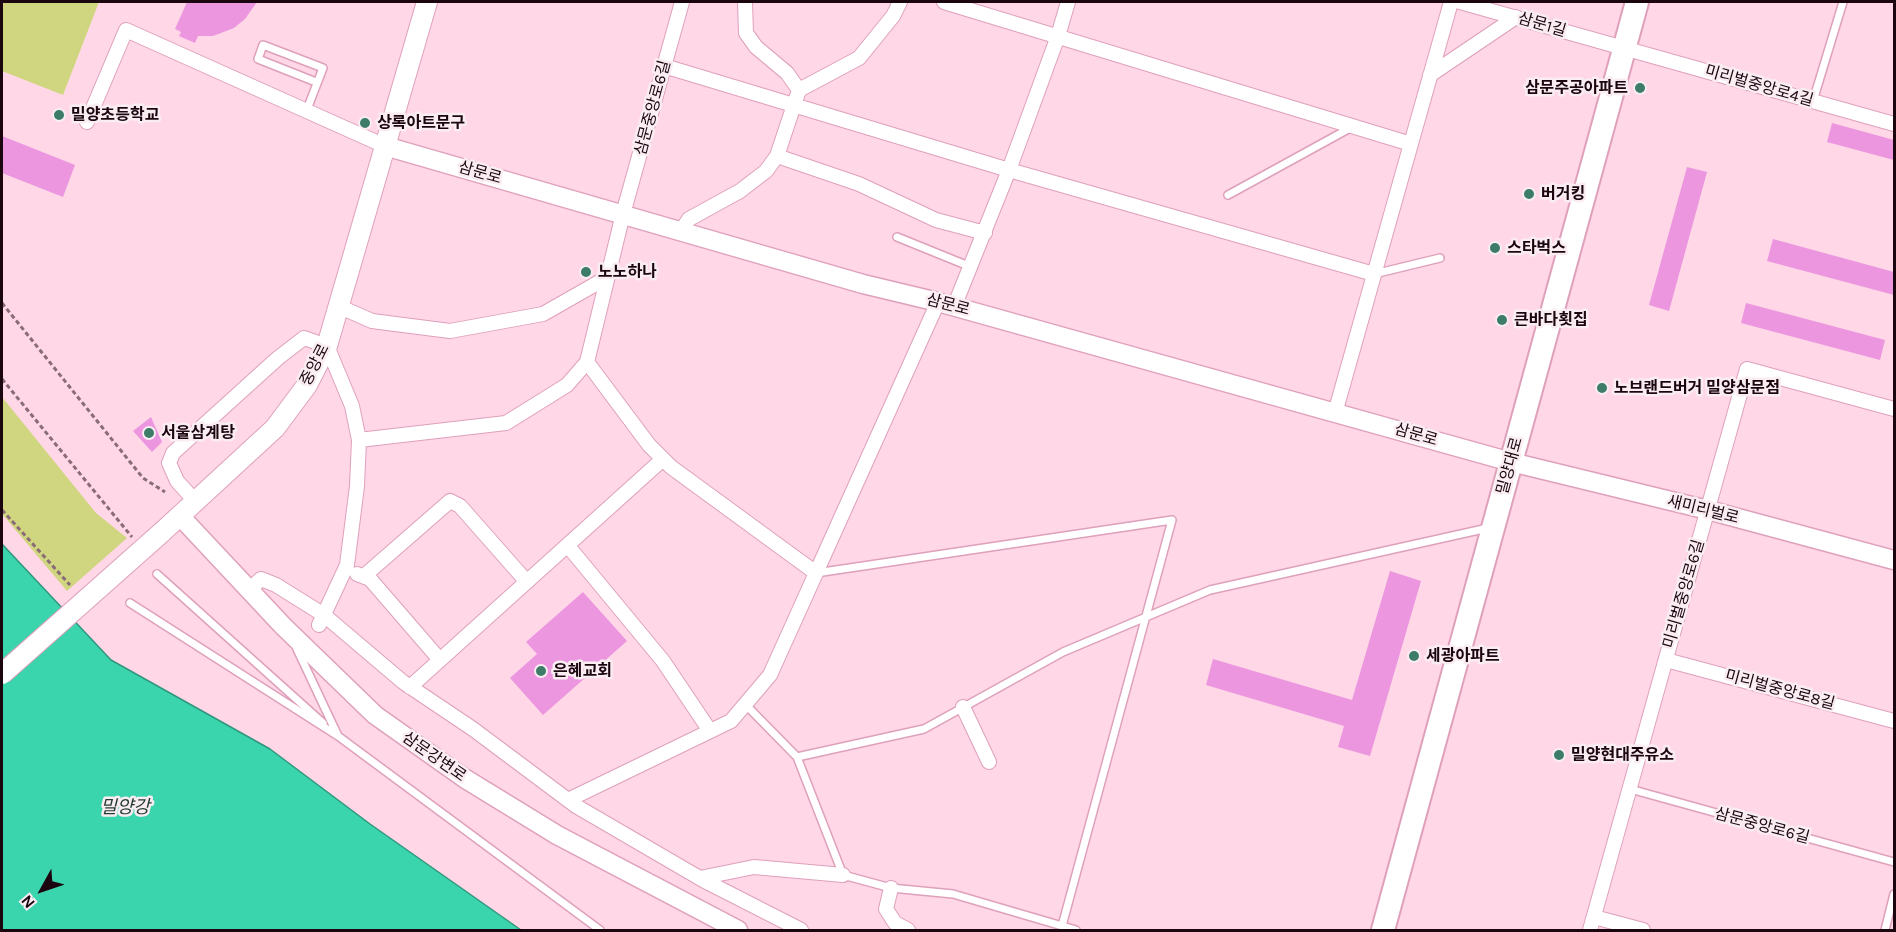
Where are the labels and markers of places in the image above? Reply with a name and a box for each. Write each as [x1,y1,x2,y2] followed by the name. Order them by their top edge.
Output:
[1525,78,1628,98] place label: 삼문주공아파트
[1633,81,1647,95] marker: 삼문주공아파트
[71,105,159,125] place label: 밀양초등학교
[52,108,66,122] marker: 밀양초등학교
[377,113,465,133] place label: 상록아트문구
[358,116,372,130] marker: 상록아트문구
[1541,184,1585,204] place label: 버거킹
[1522,187,1536,201] marker: 버거킹
[1507,238,1566,258] place label: 스타벅스
[1488,241,1502,255] marker: 스타벅스
[598,262,657,282] place label: 노노하나
[579,265,593,279] marker: 노노하나
[1514,310,1588,330] place label: 큰바다횟집
[1495,313,1509,327] marker: 큰바다횟집
[1614,378,1780,398] place label: 노브랜드버거 밀양삼문점
[1595,381,1609,395] marker: 노브랜드버거 밀양삼문점
[161,423,235,443] place label: 서울삼계탕
[142,426,156,440] marker: 서울삼계탕
[1426,646,1500,666] place label: 세광아파트
[1407,649,1421,663] marker: 세광아파트
[553,661,612,681] place label: 은혜교회
[534,664,548,678] marker: 은혜교회
[1571,745,1674,765] place label: 밀양현대주유소
[1552,748,1566,762] marker: 밀양현대주유소

